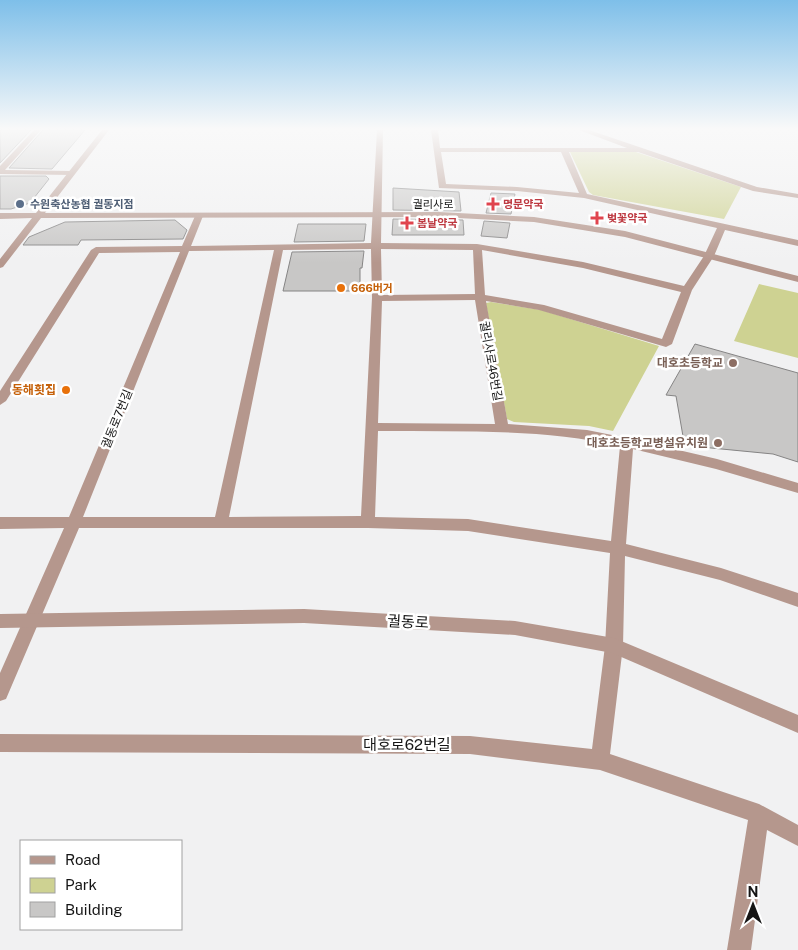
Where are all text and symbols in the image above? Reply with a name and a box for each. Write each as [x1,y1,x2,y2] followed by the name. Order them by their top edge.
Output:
[14,198,26,210] marker: 수원축산농협 궐동지점
[30,198,134,210] place label: 수원축산농협 궐동지점
[413,198,453,210] street label: 궐리사로
[487,198,499,210] marker: 명문약국
[503,198,543,210] place label: 명문약국
[591,212,603,224] marker: 벚꽃약국
[607,212,647,224] place label: 벚꽃약국
[401,217,413,229] marker: 봄날약국
[417,217,457,229] place label: 봄날약국
[335,282,347,294] marker: 666버거
[351,282,393,294] place label: 666버거
[477,320,505,402] street label: 궐리사로46번길
[657,356,723,370] place label: 대호초등학교
[727,357,739,369] marker: 대호초등학교
[12,383,56,397] place label: 동해횟집
[60,384,72,396] marker: 동해횟집
[99,387,135,451] street label: 궐동로7번길
[587,436,708,450] place label: 대호초등학교병설유치원
[712,437,724,449] marker: 대호초등학교병설유치원
[387,612,429,631] street label: 궐동로
[363,736,451,753] street label: 대호로62번길
[20,840,182,930] legend
[65,851,101,868] text: Road
[65,876,97,893] text: Park
[728,880,778,930] north arrow
[748,884,758,900] text: N
[65,901,123,918] text: Building

